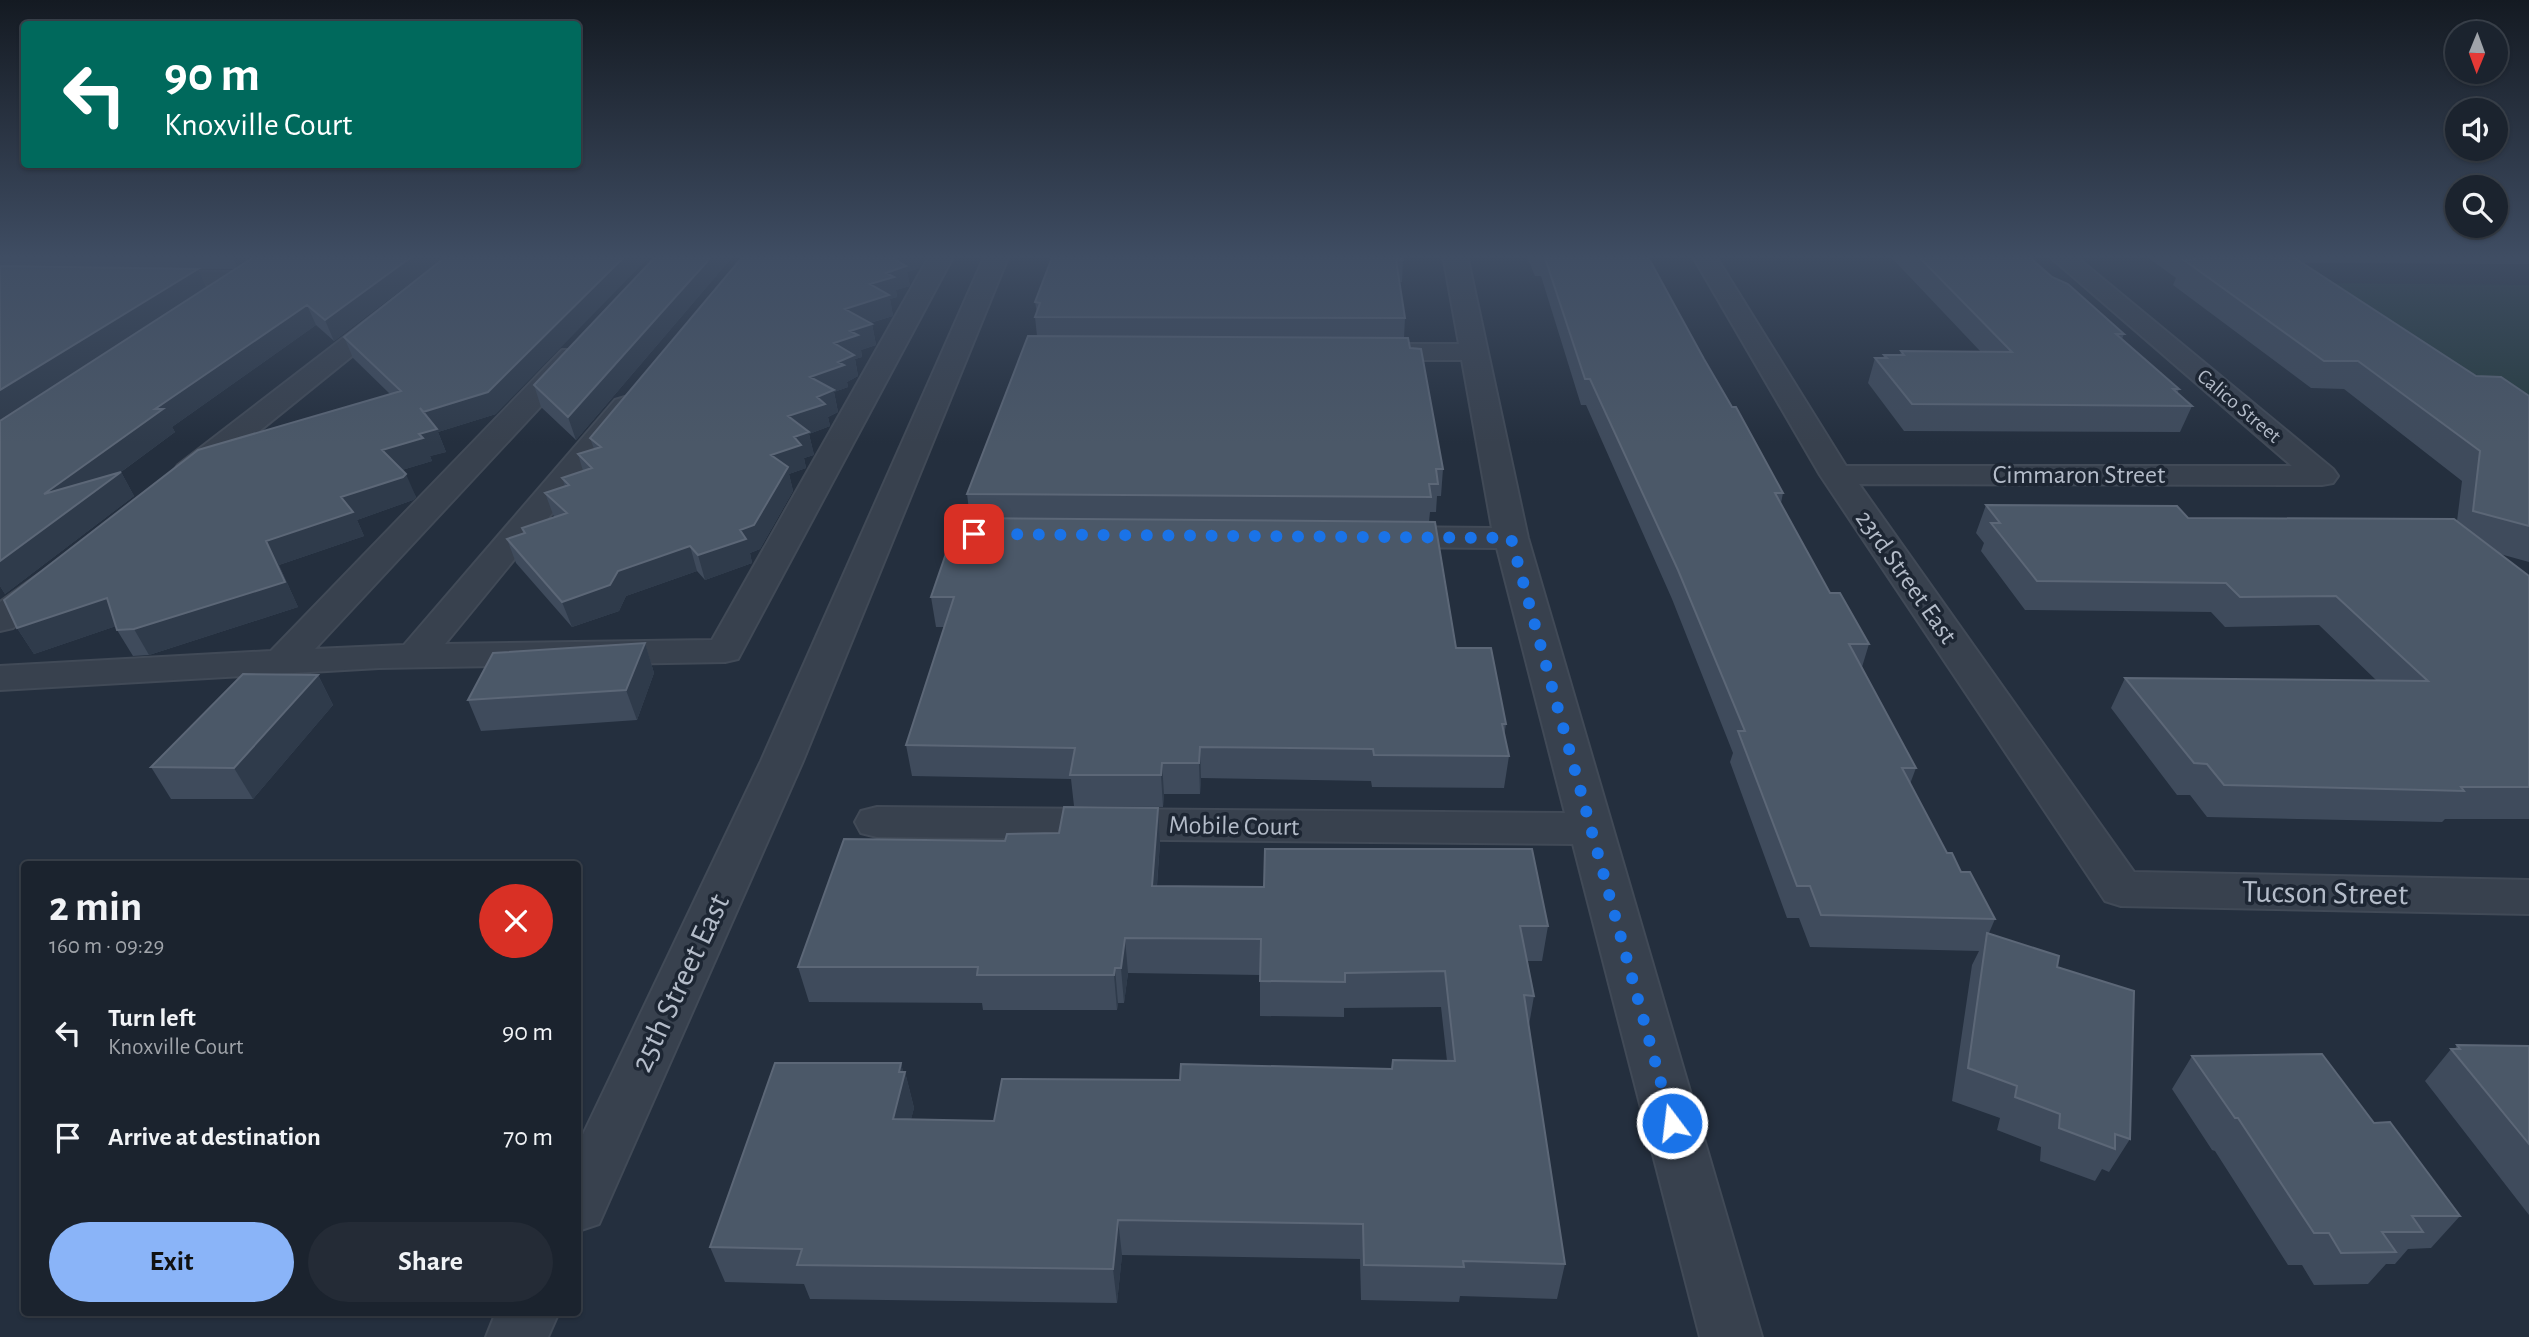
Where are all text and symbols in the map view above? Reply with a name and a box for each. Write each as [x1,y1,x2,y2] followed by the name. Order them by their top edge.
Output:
[2445,21,2508,84] north arrow
[2445,21,2508,238] map controls
[49,49,140,140] icon: left
[164,51,260,100] text: 90 m
[2445,98,2508,161] button: sound
[164,109,352,141] text: Knoxville Court
[2445,175,2508,238] button: search
[2193,365,2285,447] street label: Calico Street
[1993,462,2165,488] street label: Cimmaron Street
[944,504,1004,564] pin
[1851,506,1961,648] street label: 23rd Street East
[955,515,993,553] icon: arrive
[1168,812,1300,840] street label: Mobile Court
[2242,876,2408,910] street label: Tucson Street
[479,884,553,958] button: close
[49,886,142,928] text: 2 min
[625,889,735,1077] street label: 25th Street East
[49,935,164,958] text: 160 m · 09:29
[108,1005,196,1031] text: Turn left
[49,1014,87,1052] icon: left
[502,1019,553,1045] text: 90 m
[108,1036,243,1059] text: Knoxville Court
[1635,1086,1709,1160] position arrow
[49,1119,87,1157] icon: arrive
[108,1124,321,1150] text: Arrive at destination
[503,1124,553,1150] text: 70 m
[49,1222,294,1302] button: Exit
[308,1222,553,1302] button: Share

